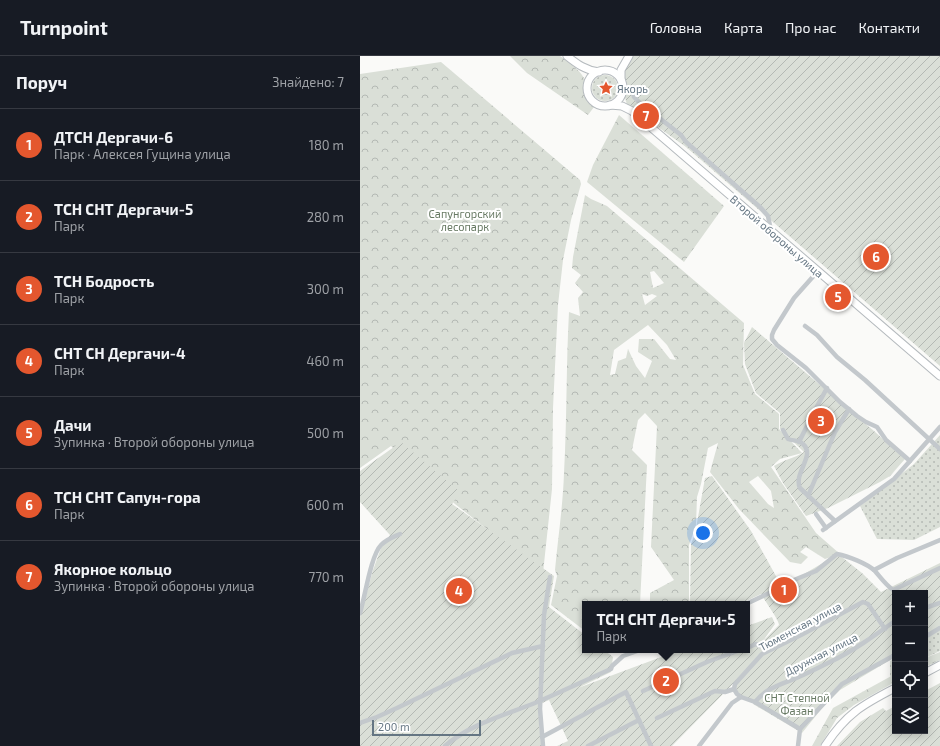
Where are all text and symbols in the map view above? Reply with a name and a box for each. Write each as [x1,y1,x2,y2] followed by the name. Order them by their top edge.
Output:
[20,16,108,39] text: Turnpoint
[650,19,702,36] text: Головна
[724,19,763,36] text: Карта
[785,19,836,36] text: Про нас
[858,19,920,36] text: Контакти
[16,72,67,92] text: Поруч
[272,74,344,90] text: Знайдено: 7
[598,80,614,96] place icon: Якорь
[617,82,648,95] place label: Якорь
[633,101,659,131] pin: 7
[54,128,173,146] text: ДТСН Дергачи-6
[26,137,32,153] text: 1
[309,137,344,153] text: 180 m
[54,146,231,162] text: Парк · Алексея Гущина улица
[727,192,826,281] street label: Второй обороны улица
[54,200,193,218] text: ТСН СНТ Дергачи-5
[429,207,501,233] park label: Сапунгорский лесопарк
[25,209,33,225] text: 2
[307,209,344,225] text: 280 m
[54,218,84,234] text: Парк
[863,242,889,272] pin: 6
[54,272,154,290] text: ТСН Бодрость
[25,281,33,297] text: 3
[307,281,344,297] text: 300 m
[825,282,851,312] pin: 5
[54,290,84,306] text: Парк
[54,344,186,362] text: СНТ СН Дергачи-4
[25,353,33,369] text: 4
[306,353,344,369] text: 460 m
[54,362,84,378] text: Парк
[808,406,834,436] pin: 3
[54,416,91,434] text: Дачи
[25,425,33,441] text: 5
[307,425,344,441] text: 500 m
[54,434,255,450] text: Зупинка · Второй обороны улица
[54,488,201,506] text: ТСН СНТ Сапун-гора
[25,497,33,513] text: 6
[307,497,344,513] text: 600 m
[54,506,84,522] text: Парк
[693,523,713,543] your location
[54,560,172,578] text: Якорное кольцо
[26,569,32,585] text: 7
[309,569,344,585] text: 770 m
[771,575,797,605] pin: 1
[446,576,472,606] pin: 4
[54,578,255,594] text: Зупинка · Второй обороны улица
[892,590,928,734] map controls
[892,590,928,626] button: +
[757,599,844,654] street label: Тюменская улица
[582,601,750,653] popup
[596,610,736,628] text: ТСН СНТ Дергачи-5
[892,626,928,662] button: −
[596,628,627,644] text: Парк
[782,630,860,679] street label: Дружная улица
[892,662,928,698] button: locate
[653,666,679,696] pin: 2
[764,691,830,717] park label: СНТ Степной Фазан
[892,698,928,734] button: layers
[372,718,481,737] scale bar
[378,720,410,733] text: 200 m

